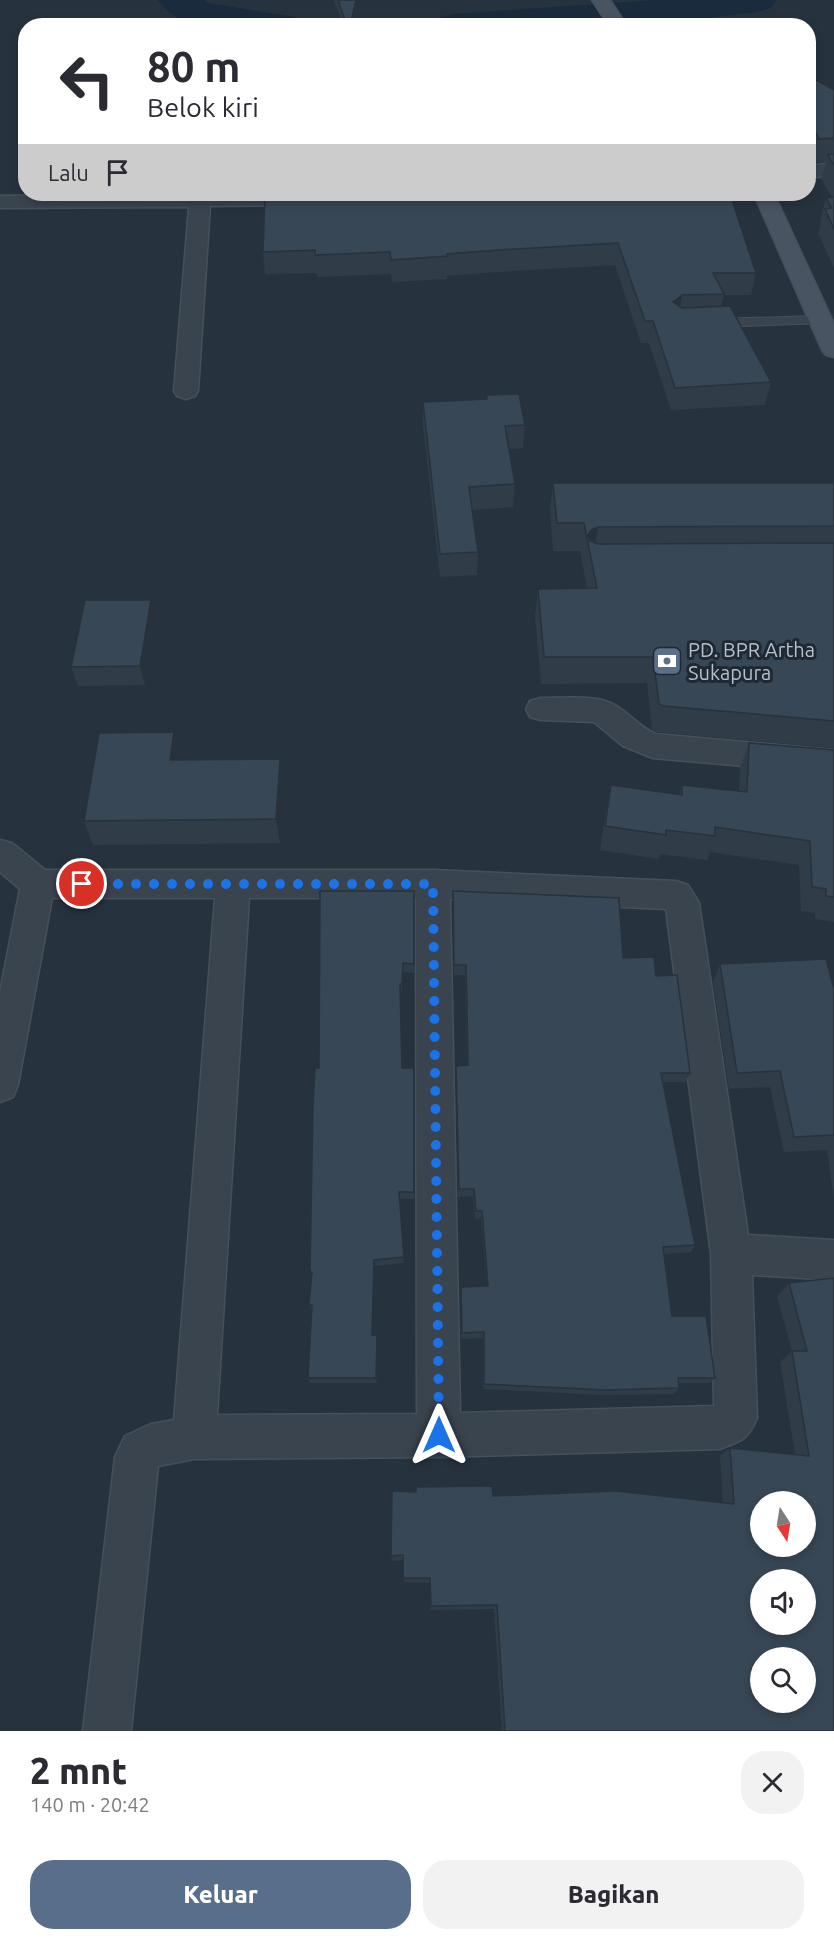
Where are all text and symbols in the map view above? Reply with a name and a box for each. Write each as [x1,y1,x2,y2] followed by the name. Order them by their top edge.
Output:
[48,42,126,120] icon: left
[147,43,241,90] text: 80 m
[147,92,259,122] text: Belok kiri
[101,156,134,189] icon: arrive
[48,160,89,185] text: Lalu
[688,638,815,684] place label: PD. BPR Artha Sukapura
[651,645,683,677] bank icon: PD. BPR Artha Sukapura
[56,858,107,909] pin
[65,867,98,900] icon: arrive
[407,1403,471,1467] position arrow
[750,1491,816,1557] north arrow
[750,1491,816,1713] map controls
[750,1569,816,1635] button: sound
[750,1647,816,1713] button: search
[30,1750,127,1791] text: 2 mnt
[741,1751,804,1814] button: close
[30,1793,150,1816] text: 140 m · 20:42
[30,1860,411,1929] button: Keluar
[423,1860,804,1929] button: Bagikan

